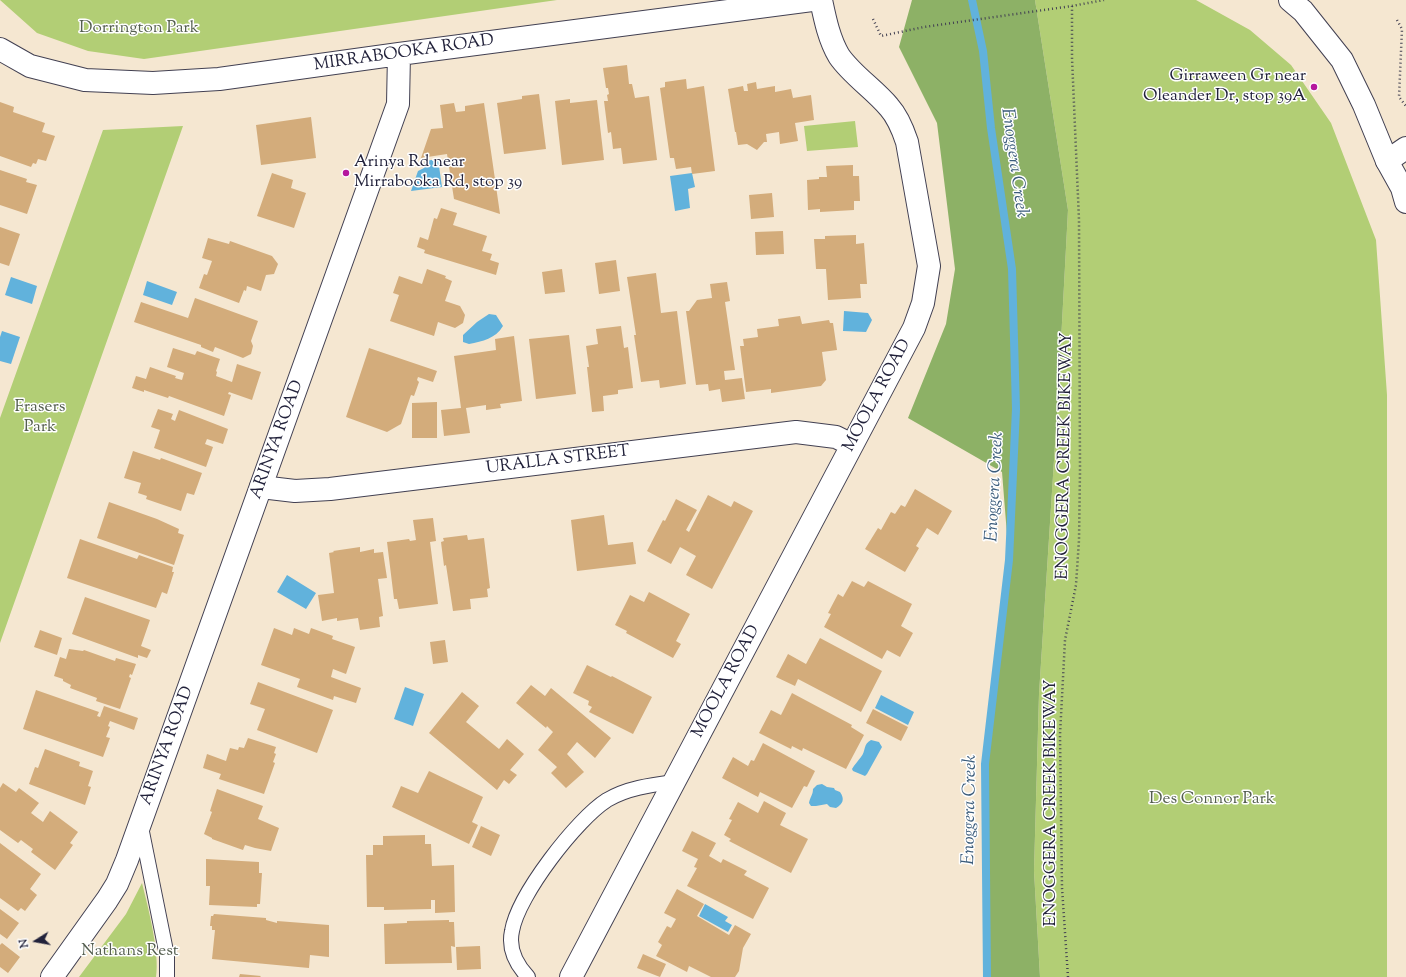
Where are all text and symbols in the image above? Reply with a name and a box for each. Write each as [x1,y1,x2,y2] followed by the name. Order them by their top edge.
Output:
[79,19,199,39] park label: Dorrington Park
[313,31,495,77] street label: MIRRABOOKA ROAD
[1143,67,1306,107] place label: Girraween Gr near Oleander Dr, stop 39A
[1309,82,1319,92] marker: Girraween Gr near Oleander Dr, stop 39A
[995,107,1031,219] water label: Enoggera Creek
[354,153,522,193] place label: Arinya Rd near Mirrabooka Rd, stop 39
[341,168,351,178] marker: Arinya Rd near Mirrabooka Rd, stop 39
[1054,332,1078,580] street label: ENOGGERA CREEK BIKEWAY
[840,336,916,456] street label: MOOLA ROAD
[247,378,309,502] street label: ARINYA ROAD
[14,398,66,438] park label: Frasers Park
[982,431,1010,543] water label: Enoggera Creek
[485,442,631,480] street label: URALLA STREET
[689,622,765,742] street label: MOOLA ROAD
[1042,679,1062,927] street label: ENOGGERA CREEK BIKEWAY
[137,684,199,808] street label: ARINYA ROAD
[959,755,983,865] water label: Enoggera Creek
[1149,790,1275,810] park label: Des Connor Park
[16,921,56,961] north arrow
[16,937,33,949] text: N
[81,942,179,962] park label: Nathans Rest

